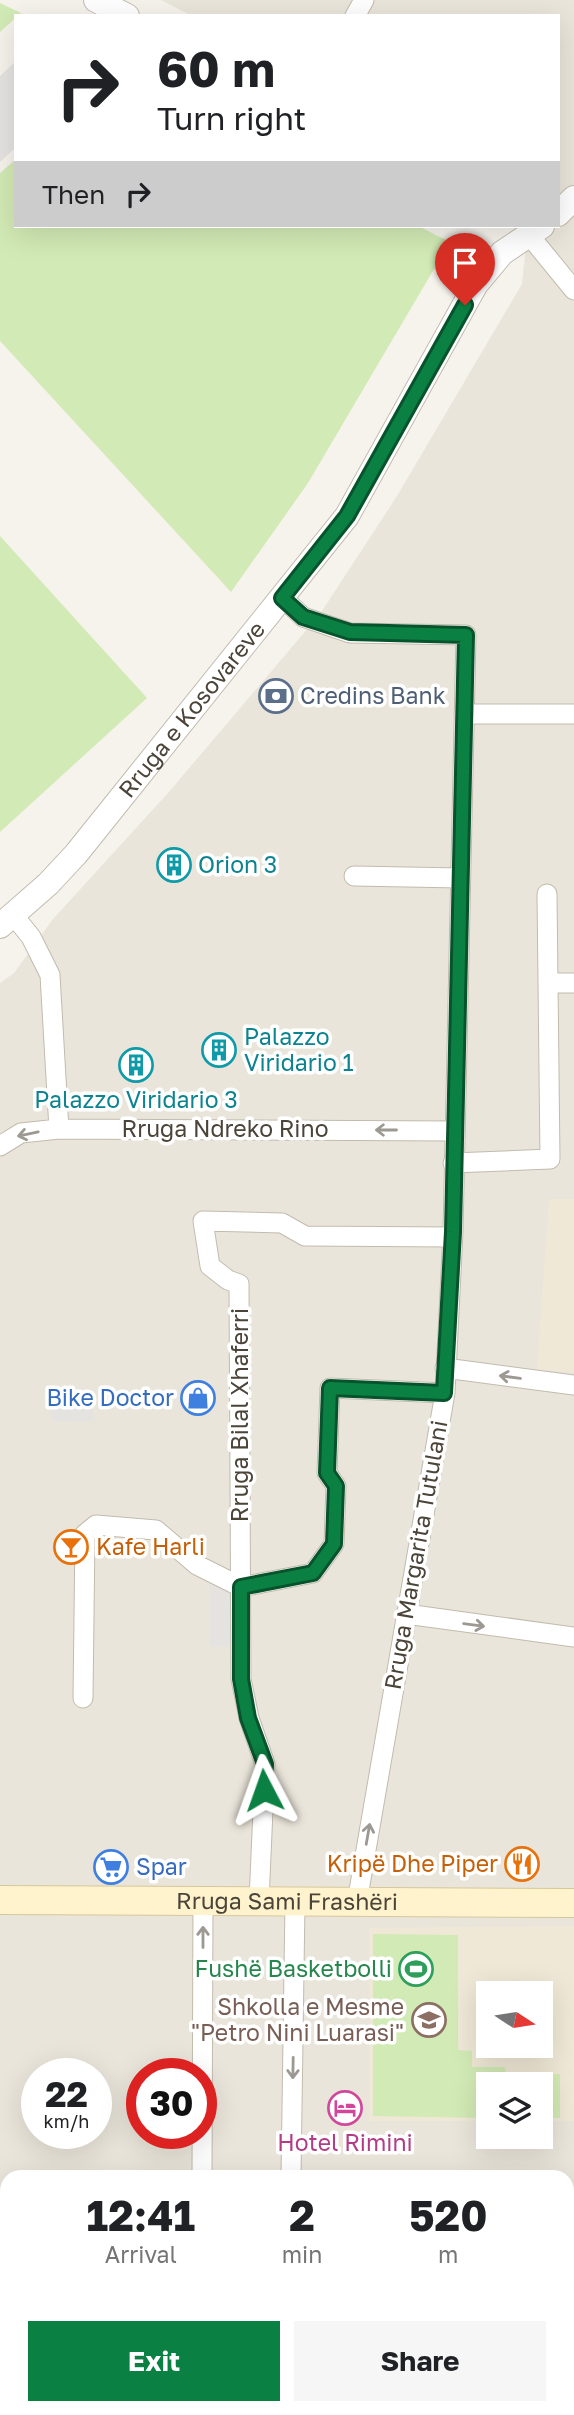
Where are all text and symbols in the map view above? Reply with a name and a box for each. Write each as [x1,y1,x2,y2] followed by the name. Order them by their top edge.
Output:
[157,39,275,98] text: 60 m
[42,42,133,133] icon: right
[157,99,306,137] text: Turn right
[119,175,157,213] icon: right
[42,179,105,210] text: Then
[435,233,495,305] pin
[446,244,484,282] icon: arrive
[112,615,270,803] street label: Rruga e Kosovareve
[257,677,295,715] bank icon: Credins Bank
[300,681,446,709] place label: Credins Bank
[155,846,193,884] building icon: Orion 3
[198,850,277,878] place label: Orion 3
[244,1022,354,1076] place label: Palazzo Viridario 1
[200,1031,238,1069] building icon: Palazzo Viridario 1
[117,1046,155,1084] building icon: Palazzo Viridario 3
[34,1085,238,1113] place label: Palazzo Viridario 3
[122,1114,328,1142] street label: Rruga Ndreko Rino
[375,1123,398,1137] one-way arrow
[17,1127,40,1141] one-way arrow
[225,1308,253,1522] street label: Rruga Bilal Xhaferri
[499,1370,521,1383] one-way arrow
[179,1379,217,1417] shop icon: Bike Doctor
[46,1383,174,1411] place label: Bike Doctor
[378,1418,453,1692] street label: Rruga Margarita Tutulani
[52,1528,90,1566] bar icon: Kafe Harli
[96,1532,205,1560] place label: Kafe Harli
[462,1619,485,1632] one-way arrow
[227,1753,301,1827] position arrow
[362,1824,375,1846] one-way arrow
[503,1845,541,1883] restaurant icon: Kripë Dhe Piper
[92,1848,130,1886] supermarket icon: Spar
[327,1849,498,1877] place label: Kripë Dhe Piper
[136,1852,187,1880] place label: Spar
[176,1886,398,1915] street label: Rruga Sami Frashëri
[196,1926,210,1949] one-way arrow
[397,1950,435,1988] sports icon: Fushë Basketbolli
[194,1954,392,1982] place label: Fushë Basketbolli
[476,1981,553,2058] north arrow
[476,1981,553,2149] map controls
[191,1992,404,2046] place label: Shkolla e Mesme "Petro Nini Luarasi"
[410,2001,448,2039] school or university icon: Shkolla e Mesme "Petro Nini Luarasi"
[286,2056,300,2079] one-way arrow
[126,2058,217,2149] speed limit sign: 30
[476,2072,553,2149] button: layers
[45,2073,88,2115] text: 22
[326,2089,364,2127] hotel icon: Hotel Rimini
[44,2110,89,2132] text: km/h
[277,2128,413,2156] place label: Hotel Rimini
[87,2190,195,2240] text: 12:41
[289,2190,315,2240] text: 2
[409,2190,487,2240] text: 520
[105,2240,177,2268] text: Arrival
[282,2240,322,2268] text: min
[438,2240,458,2268] text: m
[28,2321,280,2401] button: Exit
[294,2321,546,2401] button: Share

